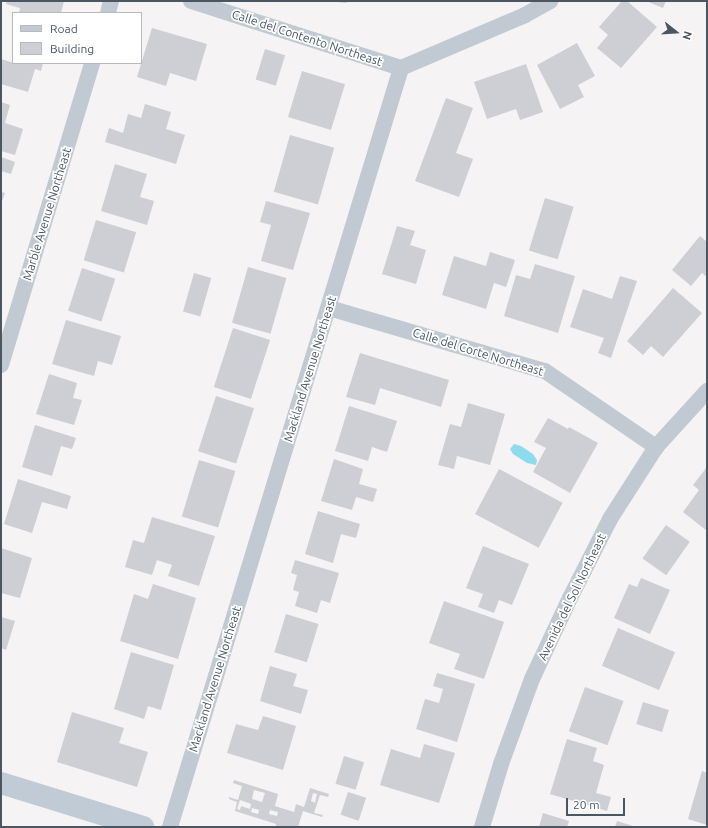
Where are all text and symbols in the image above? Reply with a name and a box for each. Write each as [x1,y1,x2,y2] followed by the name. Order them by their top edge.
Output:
[230,7,384,69] street label: Calle del Contento Northeast
[12,12,142,64] legend
[656,12,696,52] north arrow
[50,22,78,35] text: Road
[681,30,694,41] text: N
[50,42,94,55] text: Building
[20,146,74,282] street label: Marble Avenue Northeast
[281,294,339,444] street label: Mackland Avenue Northeast
[411,325,545,379] street label: Calle del Corte Northeast
[535,531,609,663] street label: Avenida del Sol Northeast
[186,604,244,754] street label: Mackland Avenue Northeast
[568,790,627,816] scale bar
[573,798,600,811] text: 20 m

